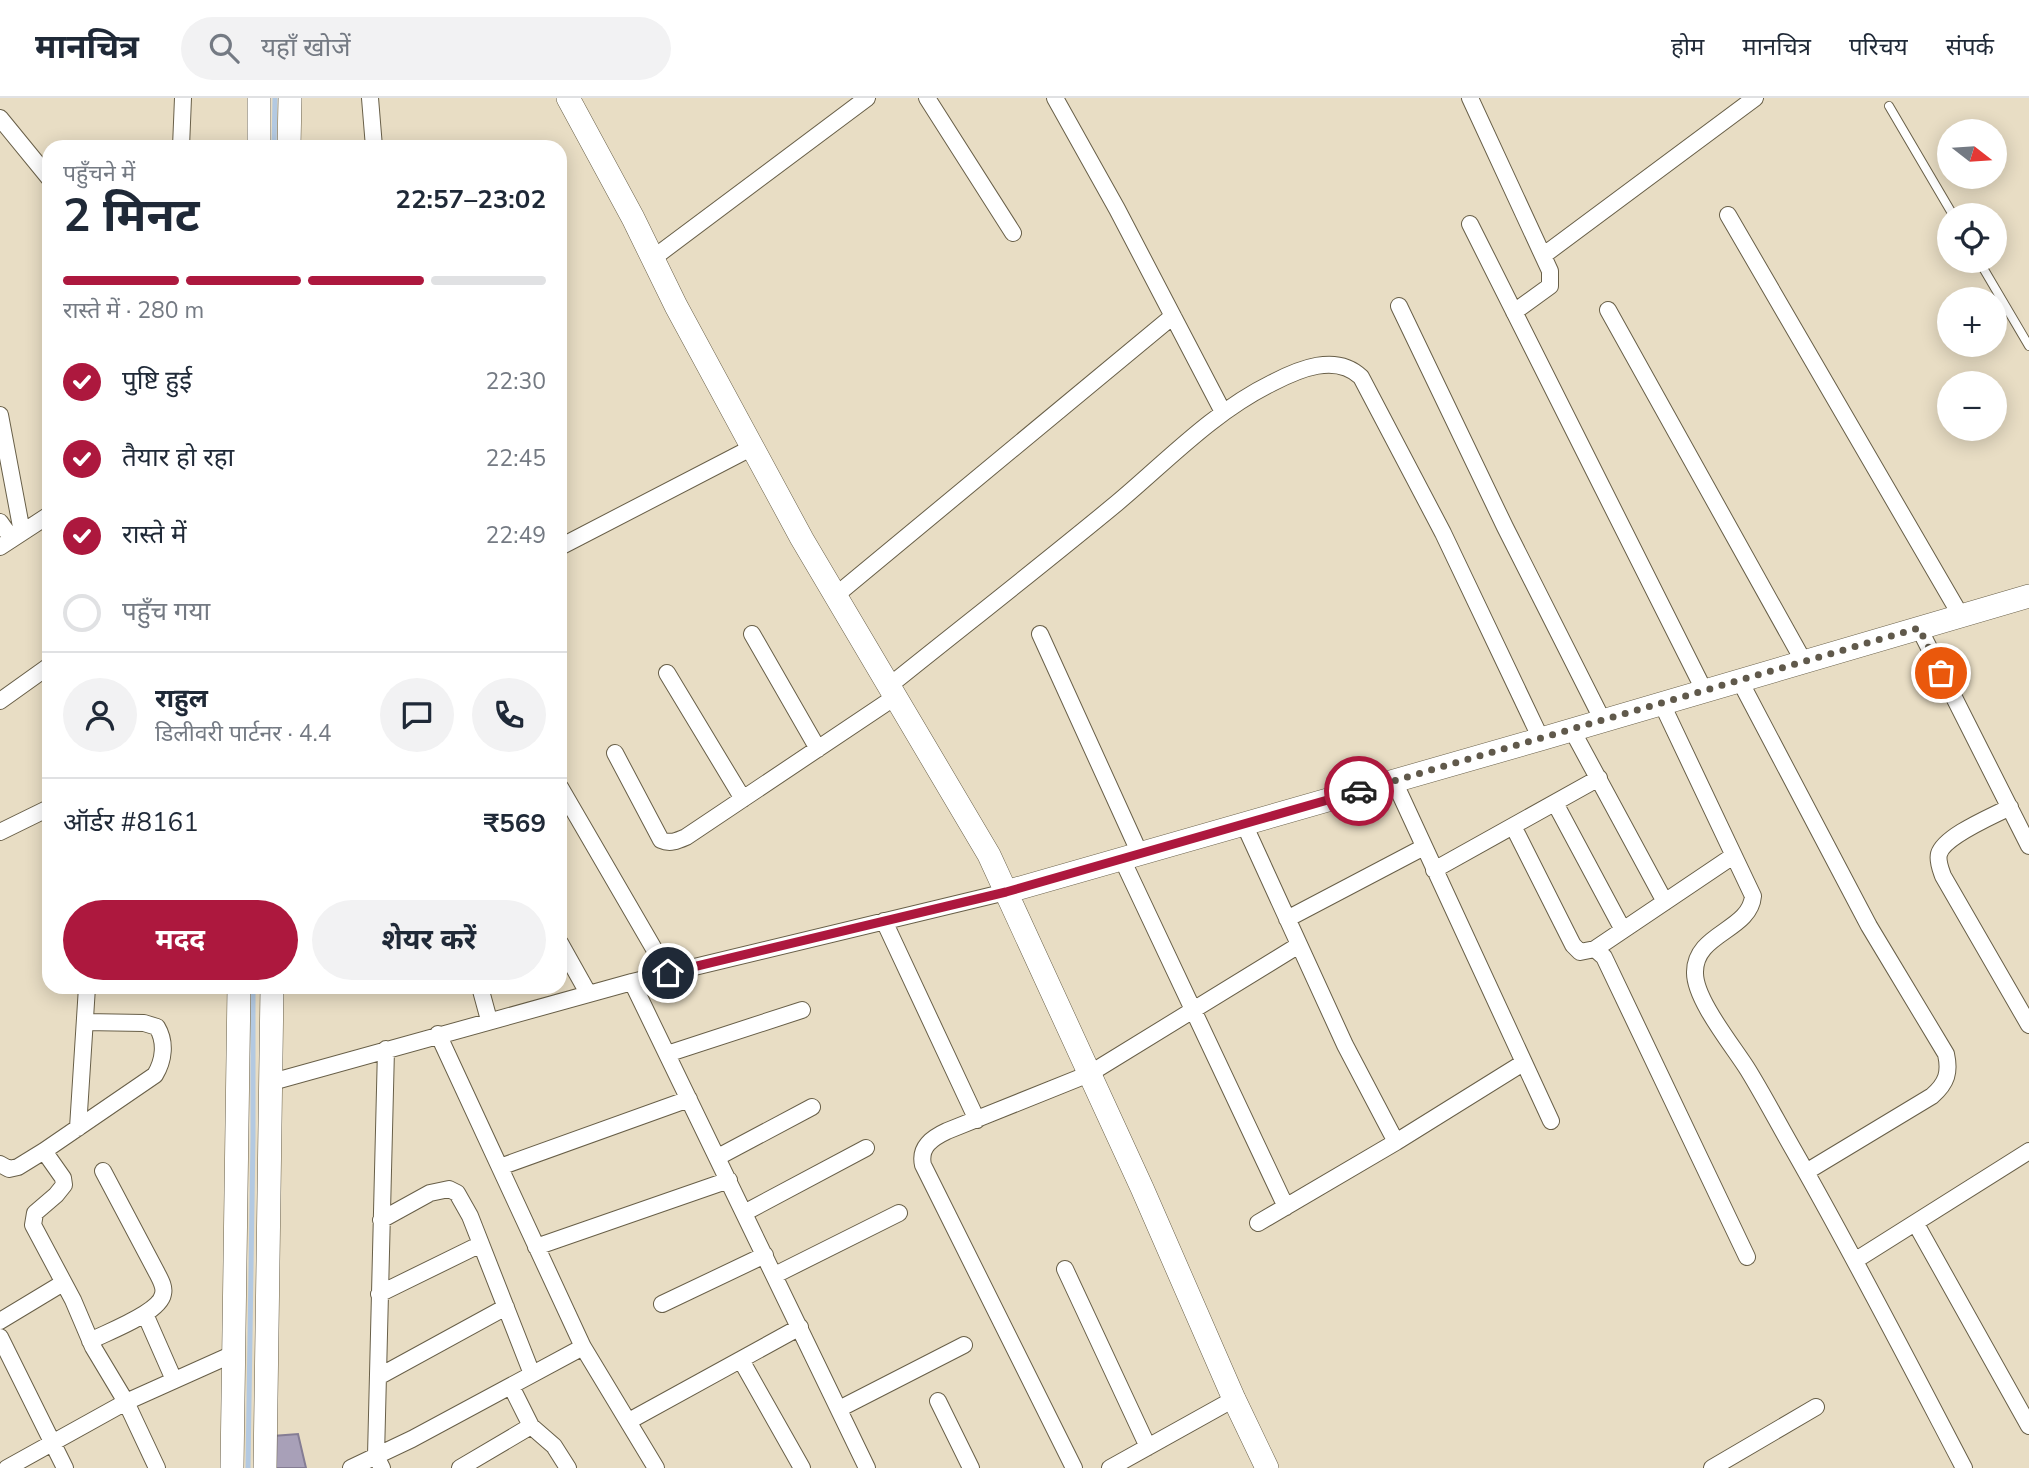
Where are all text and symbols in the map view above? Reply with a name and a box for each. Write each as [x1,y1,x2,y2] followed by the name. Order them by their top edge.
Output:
[181,17,671,80] search box
[35,25,139,70] text: मानचित्र
[205,29,243,67] icon: search
[261,30,351,65] text: यहाँ खोजें
[1671,31,1704,63] text: होम
[1742,31,1811,63] text: मानचित्र
[1849,31,1908,63] text: परिचय
[1946,31,1994,63] text: संपर्क
[1937,119,2007,189] north arrow
[1937,119,2007,441] map controls
[63,158,135,189] text: पहुँचने में
[395,182,546,217] text: 22:57–23:02
[63,184,200,247] text: 2 मिनट
[1937,203,2007,273] button: locate
[1937,287,2007,357] button: +
[63,295,204,326] text: रास्ते में · 280 m
[63,363,101,401] icon: check
[122,363,192,398] text: पुष्टि हुई
[486,366,546,397] text: 22:30
[1937,371,2007,441] button: −
[63,440,101,478] icon: check
[122,440,234,475] text: तैयार हो रहा
[486,443,546,474] text: 22:45
[63,517,101,555] icon: check
[122,517,187,552] text: रास्ते में
[486,520,546,551] text: 22:49
[122,594,210,629] text: पहुँच गया
[1911,643,1971,703] pin
[1922,654,1960,692] icon: bag
[63,678,137,752] button: person
[380,678,454,752] button: chat
[472,678,546,752] button: phone
[155,681,208,716] text: राहुल
[155,718,332,749] text: डिलीवरी पार्टनर · 4.4
[1324,756,1394,826] courier
[1340,772,1378,810] icon: car
[63,805,199,840] text: ऑर्डर #8161
[484,806,546,841] text: ₹569
[63,900,298,980] button: मदद
[312,900,546,980] button: शेयर करें
[638,943,698,1003] pin
[649,954,687,992] icon: home

